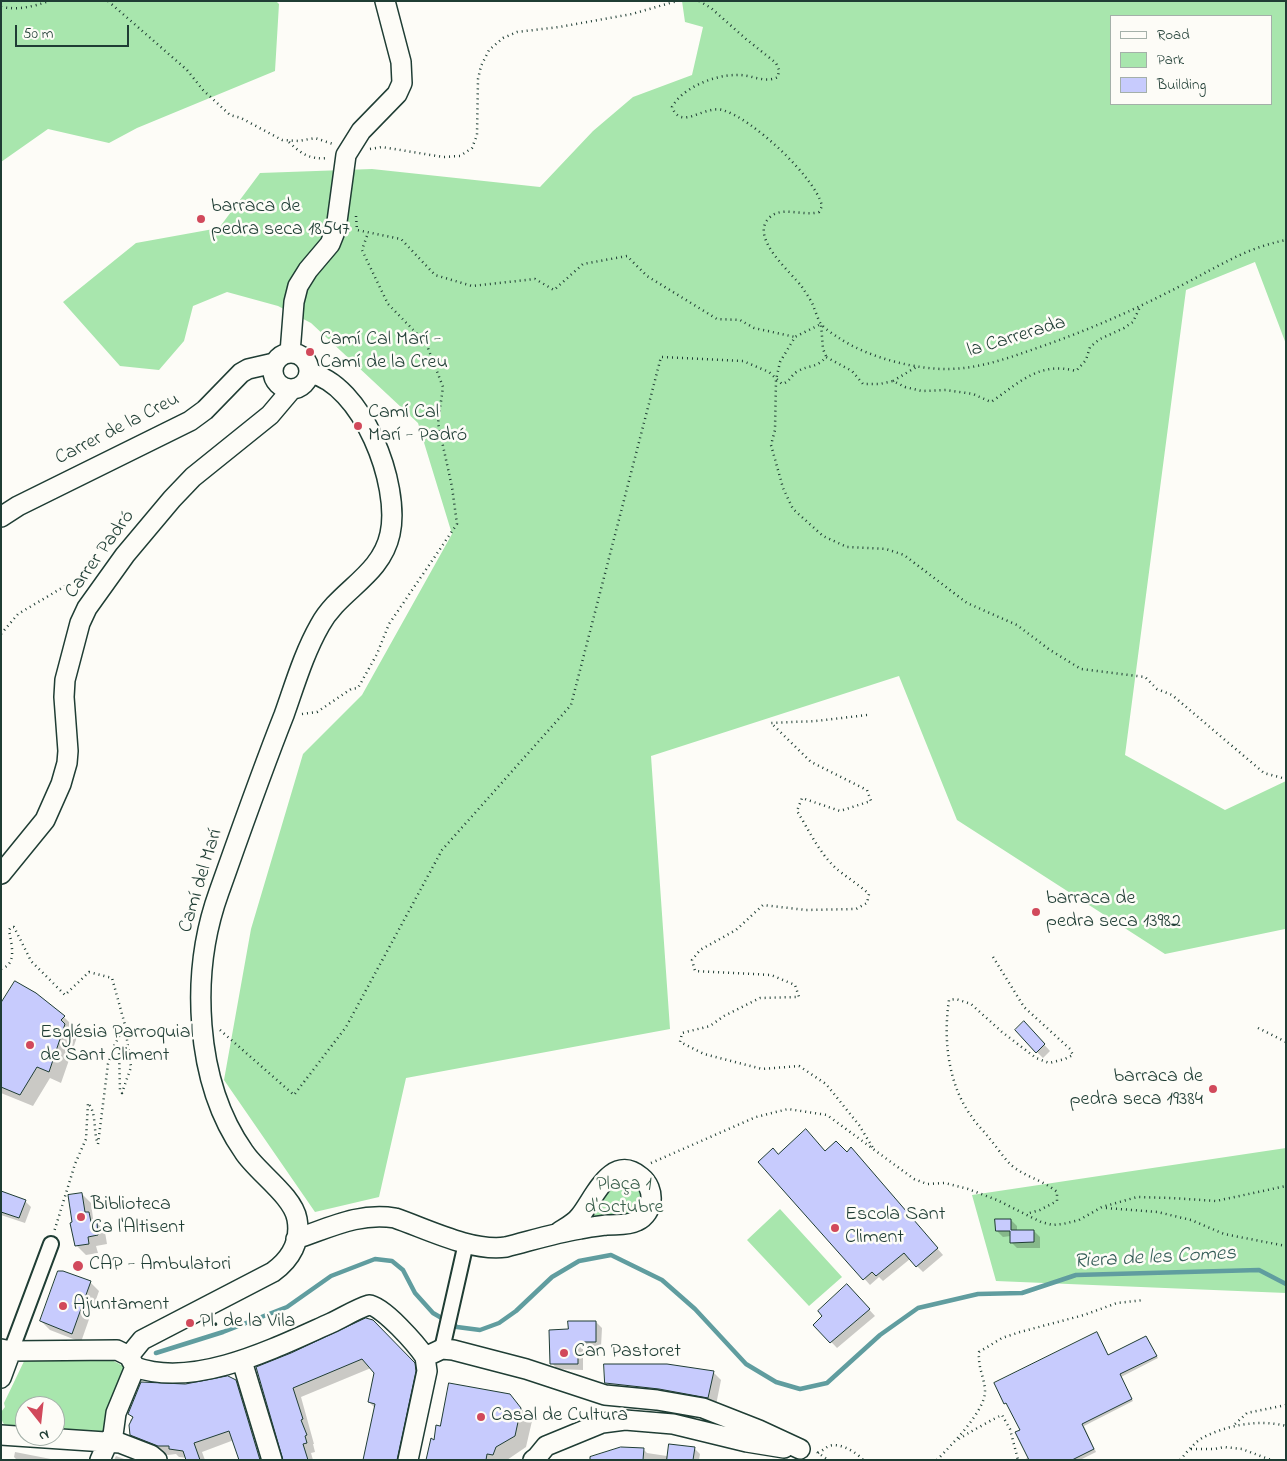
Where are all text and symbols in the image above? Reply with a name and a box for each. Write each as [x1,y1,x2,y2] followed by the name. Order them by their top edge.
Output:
[18,15,131,47] scale bar
[1110,15,1272,105] legend
[23,23,53,45] text: 50 m
[1157,24,1190,46] text: Road
[1157,49,1184,71] text: Park
[1157,74,1206,96] text: Building
[211,196,350,243] place label: barraca de pedra seca 18547
[195,213,207,225] marker: barraca de pedra seca 18547
[965,312,1069,364] street label: la Carrerada
[320,329,448,376] place label: Camí Cal Marí - Camí de la Creu
[304,346,316,358] marker: Camí Cal Marí - Camí de la Creu
[52,388,184,472] street label: Carrer de la Creu
[368,402,467,449] place label: Camí Cal Marí - Padró
[352,420,364,432] marker: Camí Cal Marí - Padró
[61,506,141,604] street label: Carrer Padró
[175,826,229,936] street label: Camí del Marí
[1046,888,1181,935] place label: barraca de pedra seca 13982
[1030,906,1042,918] marker: barraca de pedra seca 13982
[40,1022,194,1069] place label: Església Parroquial de Sant Climent
[24,1039,36,1051] marker: Església Parroquial de Sant Climent
[1070,1066,1203,1113] place label: barraca de pedra seca 19384
[1207,1083,1219,1095] marker: barraca de pedra seca 19384
[584,1174,664,1221] park label: Plaça 1 d'Octubre
[91,1194,185,1241] place label: Biblioteca Ca l'Altisent
[845,1204,945,1251] place label: Escola Sant Climent
[75,1211,87,1223] marker: Biblioteca Ca l'Altisent
[829,1222,841,1234] marker: Escola Sant Climent
[1073,1242,1237,1276] water label: Riera de les Comes
[89,1254,231,1278] place label: CAP - Ambulatori
[71,1259,85,1273] marker: CAP - Ambulatori
[73,1294,169,1318] place label: Ajuntament
[57,1300,69,1312] marker: Ajuntament
[200,1311,295,1335] place label: Pl. de la Vila
[184,1317,196,1329] marker: Pl. de la Vila
[574,1341,681,1365] place label: Can Pastoret
[558,1347,570,1359] marker: Can Pastoret
[15,1396,65,1446] north arrow
[491,1405,628,1429] place label: Casal de Cultura
[475,1411,487,1423] marker: Casal de Cultura
[37,1424,51,1446] text: N

